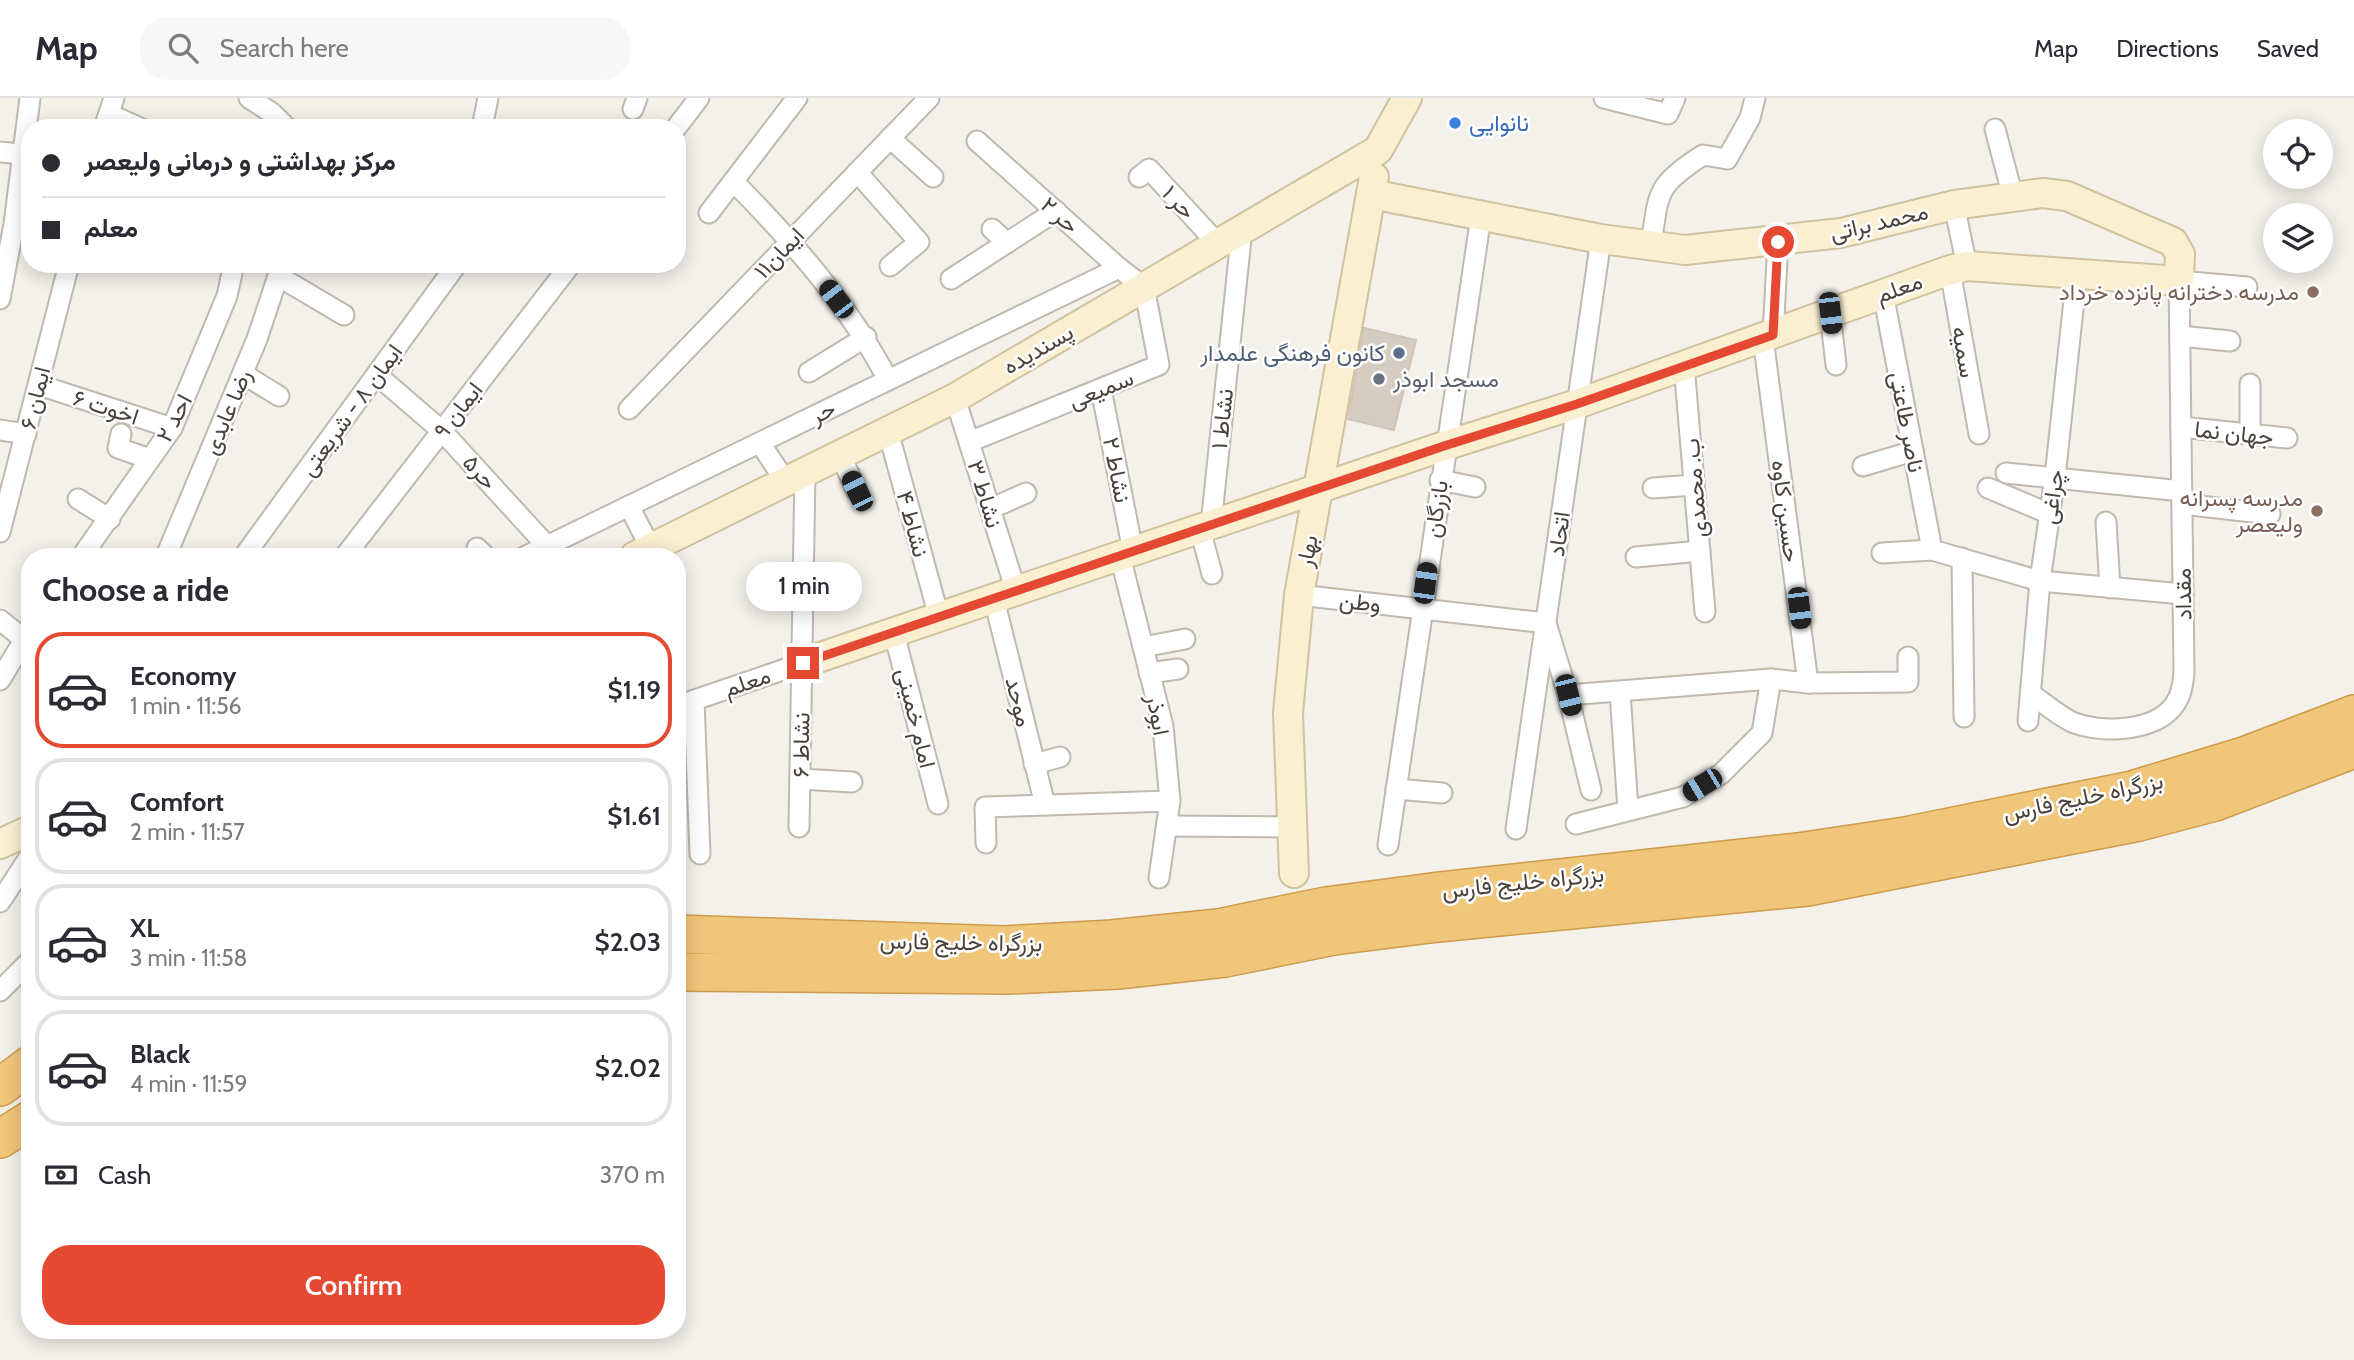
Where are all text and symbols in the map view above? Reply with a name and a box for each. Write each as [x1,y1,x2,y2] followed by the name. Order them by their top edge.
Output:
[140,17,630,80] search box
[35,28,98,68] text: Map
[164,29,202,67] icon: search
[220,32,349,64] text: Search here
[2034,34,2078,63] text: Map
[2116,34,2219,63] text: Directions
[2257,34,2319,63] text: Saved
[1469,109,1529,138] place label: نانوایی
[1447,115,1463,131] marker: نانوایی
[2263,119,2333,273] map controls
[2263,119,2333,189] button: locate
[84,145,396,177] text: مرکز بهداشتی و درمانی ولیعصر
[1156,179,1202,225] street label: حر ۱
[1035,191,1085,240] street label: حر ۲
[1827,197,1931,248] street label: محمد براتی
[2263,203,2333,273] button: layers
[84,212,138,244] text: معلم
[748,221,810,285] street label: ایمان۱۱
[1762,226,1794,258] route start
[1872,267,1926,310] street label: معلم
[815,276,858,322] car
[2059,278,2299,308] place label: مدرسه دخترانه پانزده خرداد
[2305,284,2321,300] marker: مدرسه دخترانه پانزده خرداد
[1818,291,1843,335] car
[998,318,1079,382] street label: پسندیده
[1946,324,1982,380] street label: سمیه
[294,338,409,482] street label: ایمان ۸ - شریعتی
[1199,339,1385,368] place label: کانون فرهنگی علمدار
[1391,345,1407,361] marker: کانون فرهنگی علمدار
[1064,363,1138,415] street label: سمیعی
[14,364,56,432] street label: ایمان ۶
[197,365,258,459] street label: رضا عابدی
[1392,365,1499,394] place label: مسجد ابوذر
[1883,369,1930,475] street label: ناصر طاعتی
[1371,371,1387,387] marker: مسجد ابوذر
[427,376,489,444] street label: ایمان ۹
[69,383,142,432] street label: اخوت ۶
[1205,387,1239,451] street label: نشاط ۱
[150,389,198,447] street label: احد ۲
[805,394,840,431] street label: حر
[2193,415,2275,452] street label: جهان نما
[1097,435,1137,505] street label: نشاط ۲
[1677,437,1713,539] street label: ب. محمدی
[456,449,503,496] street label: حر۵
[961,457,1009,531] street label: نشاط ۳
[1766,458,1806,564] street label: حسین کاوه
[839,468,876,514] car
[2034,468,2072,526] street label: چراغی
[1418,478,1455,540] street label: بازرگان
[2179,484,2303,539] place label: مدرسه پسرانه ولیعصر
[891,488,935,560] street label: نشاط ۴
[2309,503,2325,519] marker: مدرسه پسرانه ولیعصر
[1542,510,1576,558] street label: اتحاد
[1290,533,1325,571] street label: بهار
[745,561,861,610] callout: 1 min
[1412,561,1439,605] car
[2169,568,2197,620] street label: مقداد
[42,570,229,609] text: Choose a ride
[778,572,830,600] text: 1 min
[1338,586,1382,618] street label: وطن
[1787,586,1812,630] car
[787,647,819,679] route end
[46,659,109,722] icon: car
[130,660,236,692] text: Economy
[720,661,774,704] street label: معلم
[889,665,942,771] street label: امام خمینی
[1553,672,1584,718] car
[608,674,661,706] text: $1.19
[998,674,1039,730] street label: موحد
[1139,691,1176,738] street label: ابوذر
[130,692,242,720] text: 1 min · 11:56
[786,712,816,778] street label: نشاط ۶
[1679,765,1726,805] car
[2000,766,2166,830] street label: بزرگراه خلیج فارس
[46,785,109,848] icon: car
[130,786,224,818] text: Comfort
[607,800,661,832] text: $1.61
[130,818,245,846] text: 2 min · 11:57
[1441,860,1606,906] street label: بزرگراه خلیج فارس
[46,911,109,974] icon: car
[130,912,159,944] text: XL
[595,926,661,958] text: $2.03
[879,927,1043,959] street label: بزرگراه خلیج فارس
[130,944,248,972] text: 3 min · 11:58
[46,1037,109,1100] icon: car
[130,1038,190,1070] text: Black
[595,1052,661,1084] text: $2.02
[130,1070,247,1098] text: 4 min · 11:59
[42,1156,80,1194] icon: cash
[98,1159,151,1191] text: Cash
[600,1161,665,1189] text: 370 m
[42,1245,665,1325] button: Confirm

